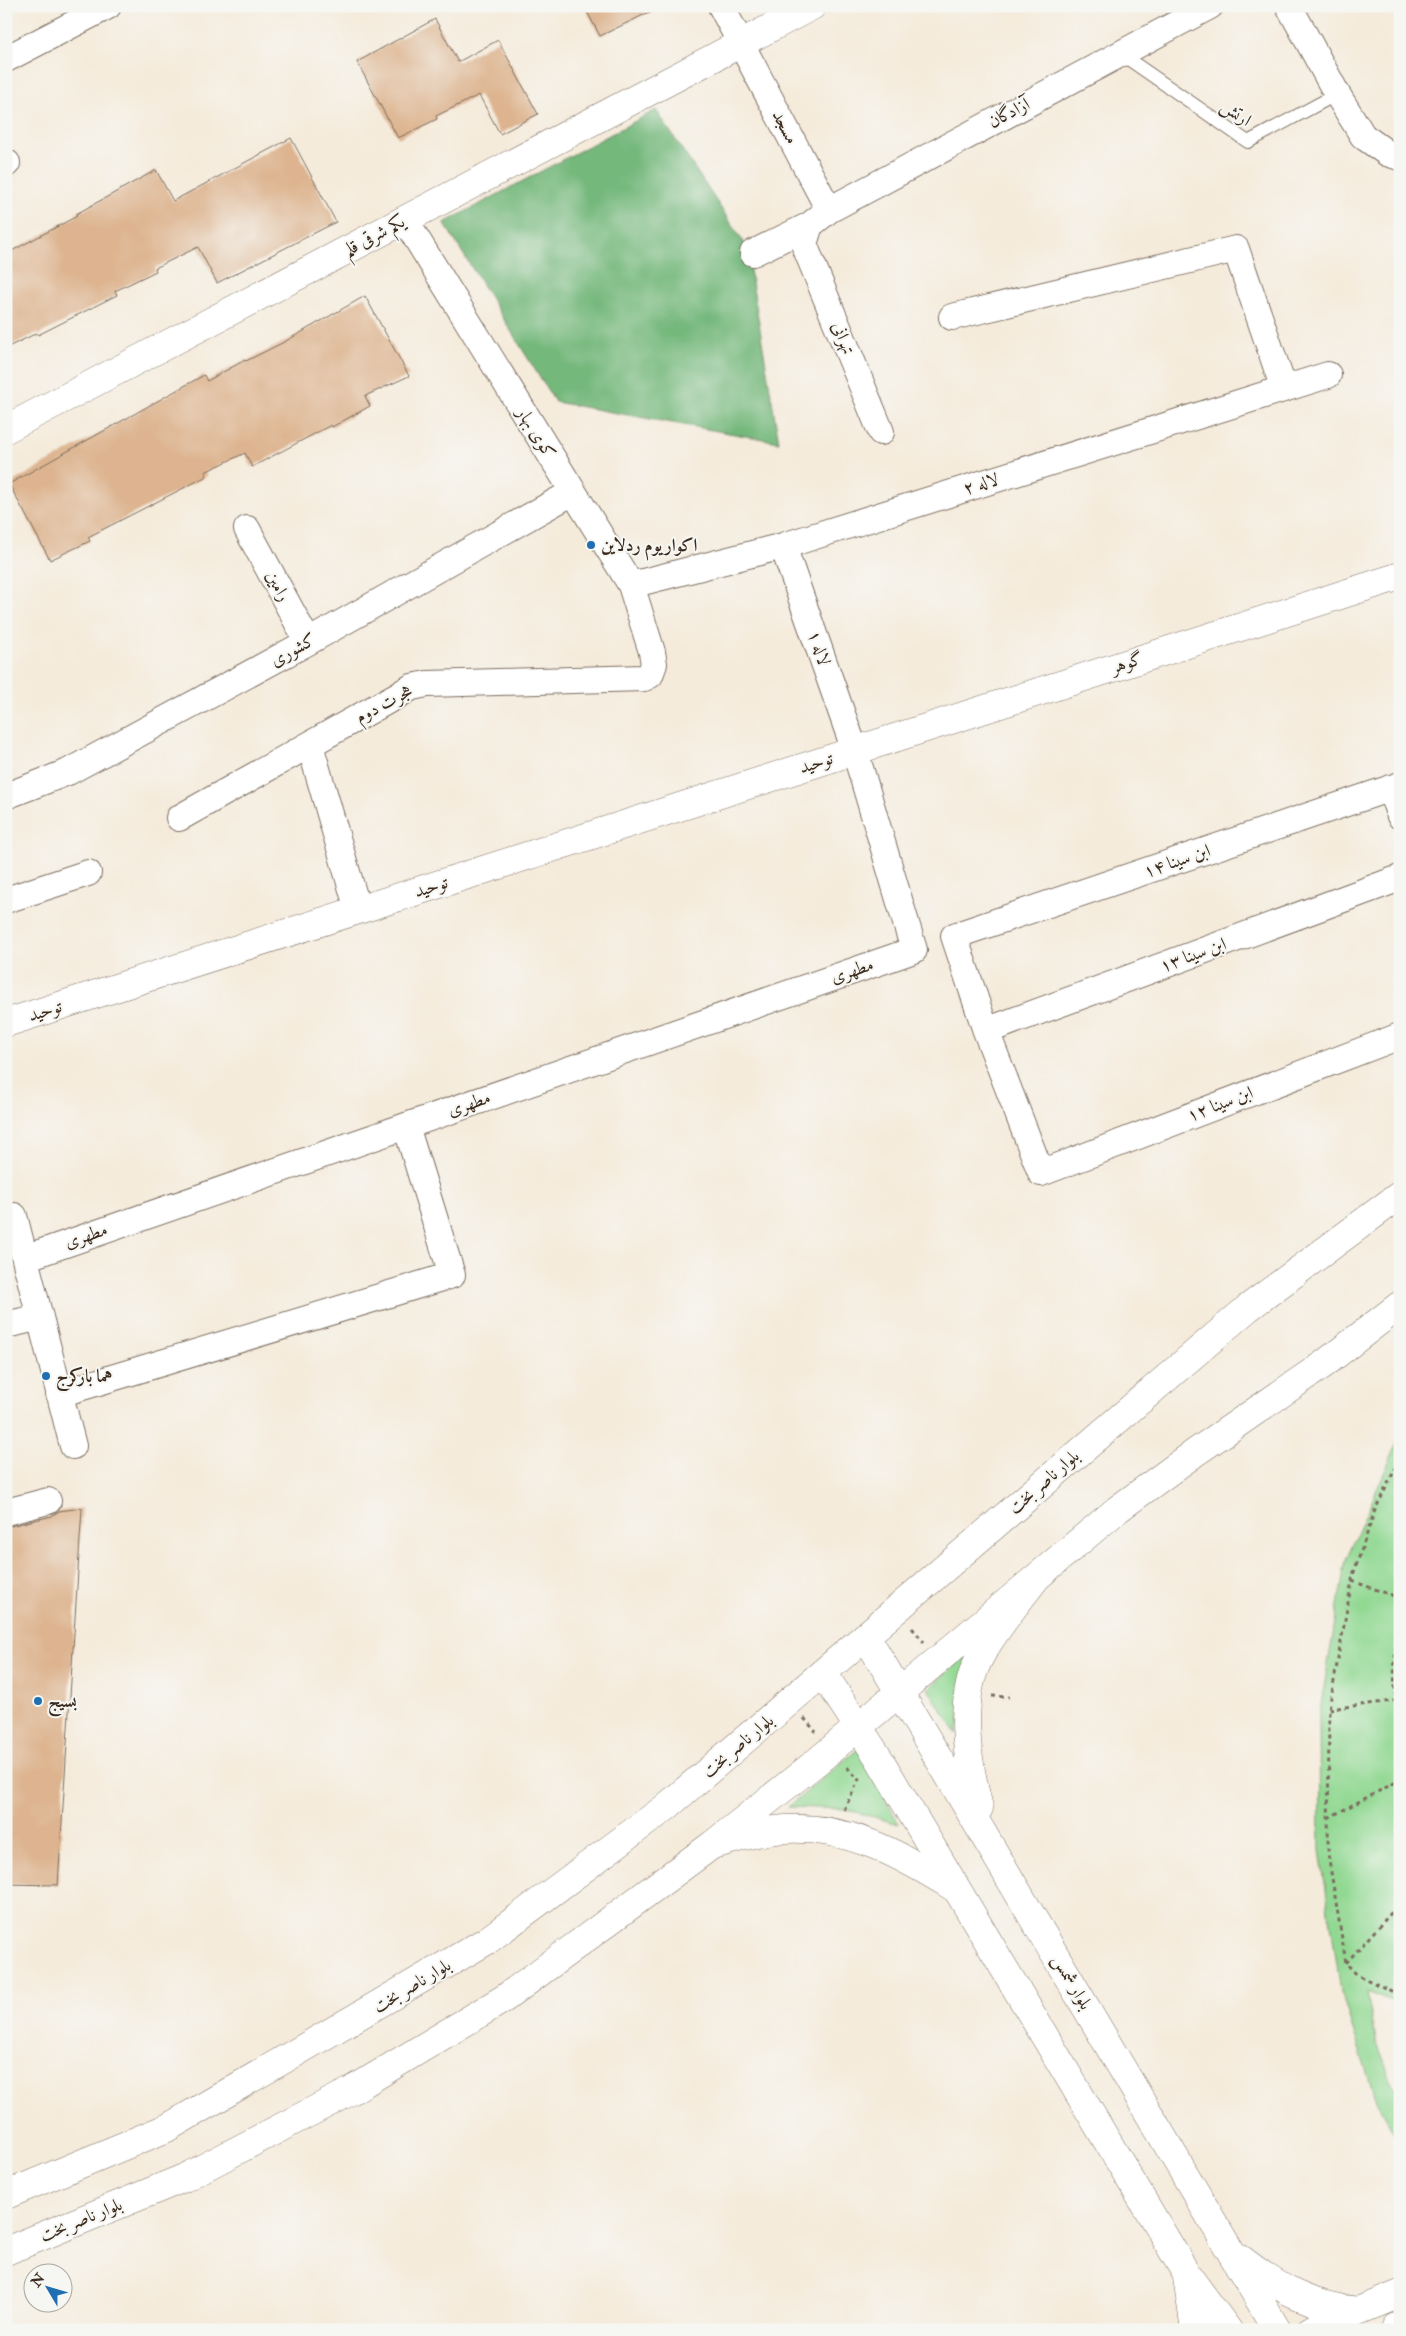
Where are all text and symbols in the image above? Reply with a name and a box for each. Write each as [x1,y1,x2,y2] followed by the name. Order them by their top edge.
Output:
[984,92,1036,133] street label: آزادگان
[1216,94,1256,132] street label: ارتش
[767,106,803,148] street label: مسجد
[339,210,413,267] street label: یکم شرقی قلم
[826,318,860,358] street label: تهرانی
[510,401,561,463] street label: کوی بهار
[961,468,1001,500] street label: لاله ۲
[601,534,698,561] place label: اکواریوم ردلاین
[585,539,597,551] marker: اکواریوم ردلاین
[260,567,296,605] street label: رامین
[802,627,836,669] street label: لاله ۱
[266,628,320,672] street label: کشوری
[1106,647,1146,680] street label: گوهر
[351,679,419,732] street label: هجرت دوم
[796,747,836,779] street label: توحید
[1141,839,1214,883] street label: ابن سینا ۱۴
[411,871,451,903] street label: توحید
[1157,932,1229,978] street label: ابن سینا ۱۳
[828,953,876,989] street label: مطهری
[25,995,65,1027] street label: توحید
[1184,1081,1256,1127] street label: ابن سینا ۱۲
[445,1086,493,1122] street label: مطهری
[62,1218,110,1254] street label: مطهری
[56,1365,112,1392] place label: هما بارکرج
[40,1370,52,1382] marker: هما بارکرج
[1004,1445,1084,1519] street label: بلوار ناصر بخت
[48,1690,77,1717] place label: بسیج
[32,1695,44,1707] marker: بسیج
[697,1709,779,1783] street label: بلوار ناصر بخت
[1047,1950,1097,2014] street label: بلوار شمس
[369,1954,455,2018] street label: بلوار ناصر بخت
[36,2193,126,2247] street label: بلوار ناصر بخت
[22,2264,72,2314] north arrow
[27,2270,49,2291] text: N

